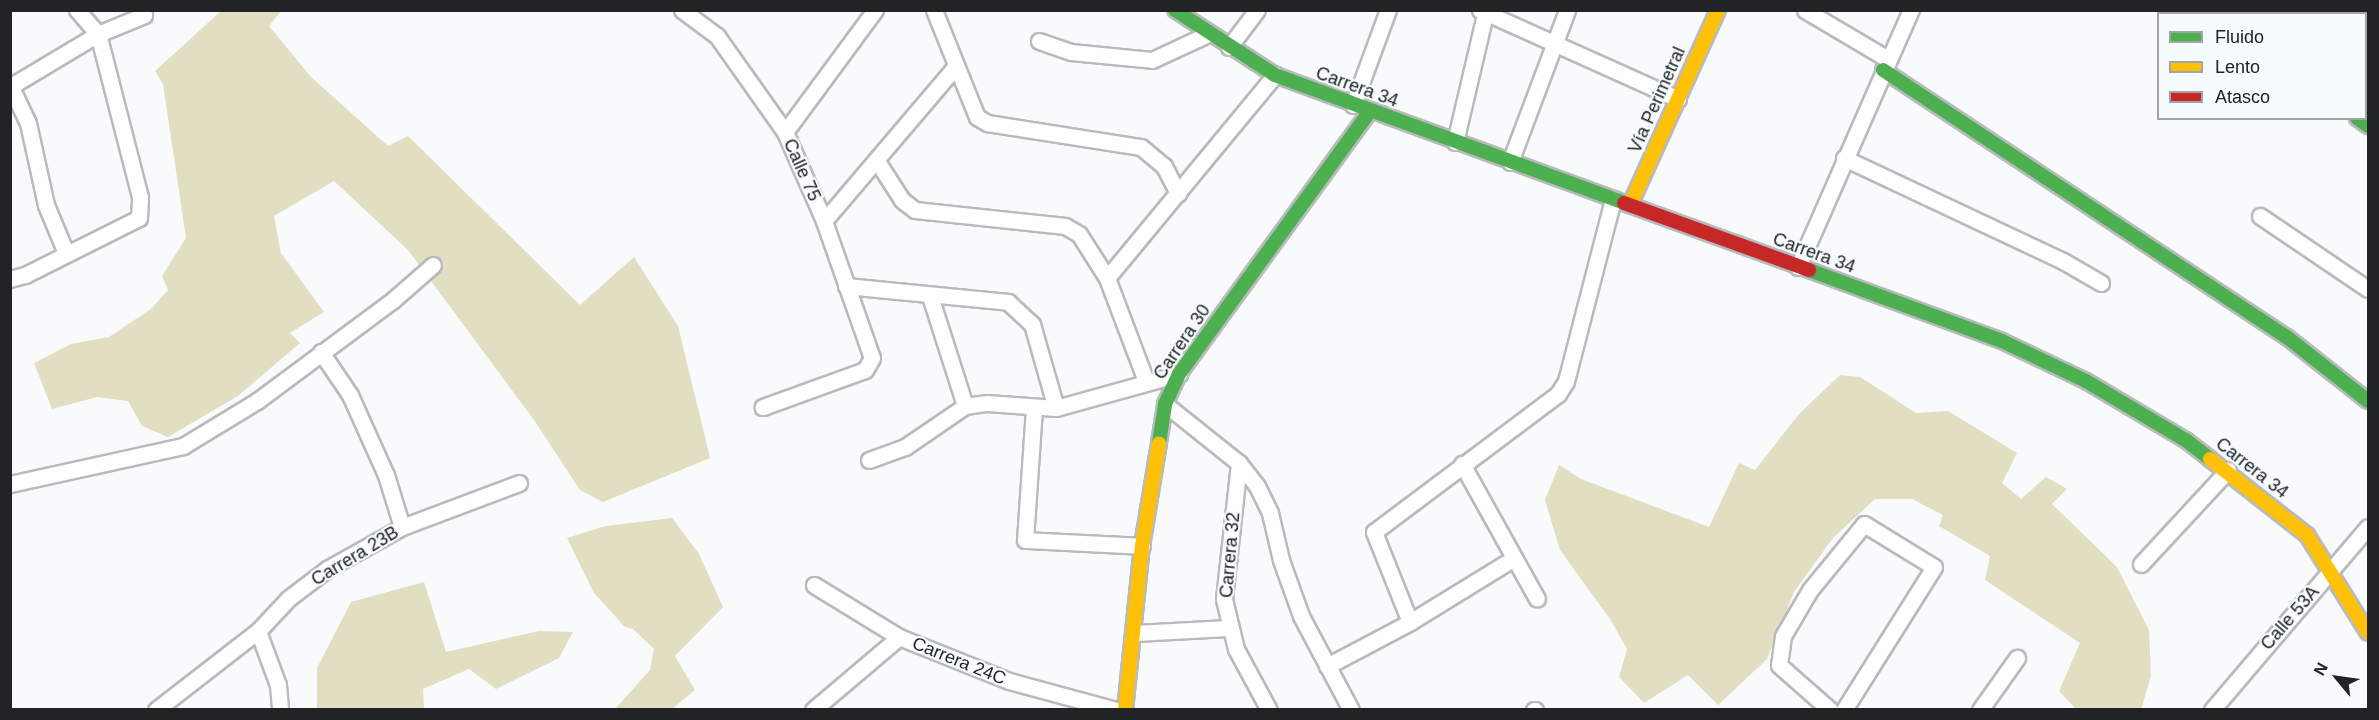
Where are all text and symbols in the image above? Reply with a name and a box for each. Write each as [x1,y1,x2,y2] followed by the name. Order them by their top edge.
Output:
[2157,12,2367,120] legend
[2215,27,2264,47] text: Fluido
[1624,44,1690,156] street label: Vía Perimetral
[2215,57,2260,77] text: Lento
[1313,62,1401,112] street label: Carrera 34
[2215,87,2270,107] text: Atasco
[779,135,825,205] street label: Calle 75
[1770,228,1858,278] street label: Carrera 34
[1149,300,1215,384] street label: Carrera 30
[2211,433,2293,503] street label: Carrera 34
[1215,511,1245,599] street label: Carrera 32
[307,521,403,591] street label: Carrera 23B
[2256,581,2324,655] street label: Calle 53A
[909,632,1009,690] street label: Carrera 24C
[2307,648,2367,708] north arrow
[2311,660,2331,678] text: N

